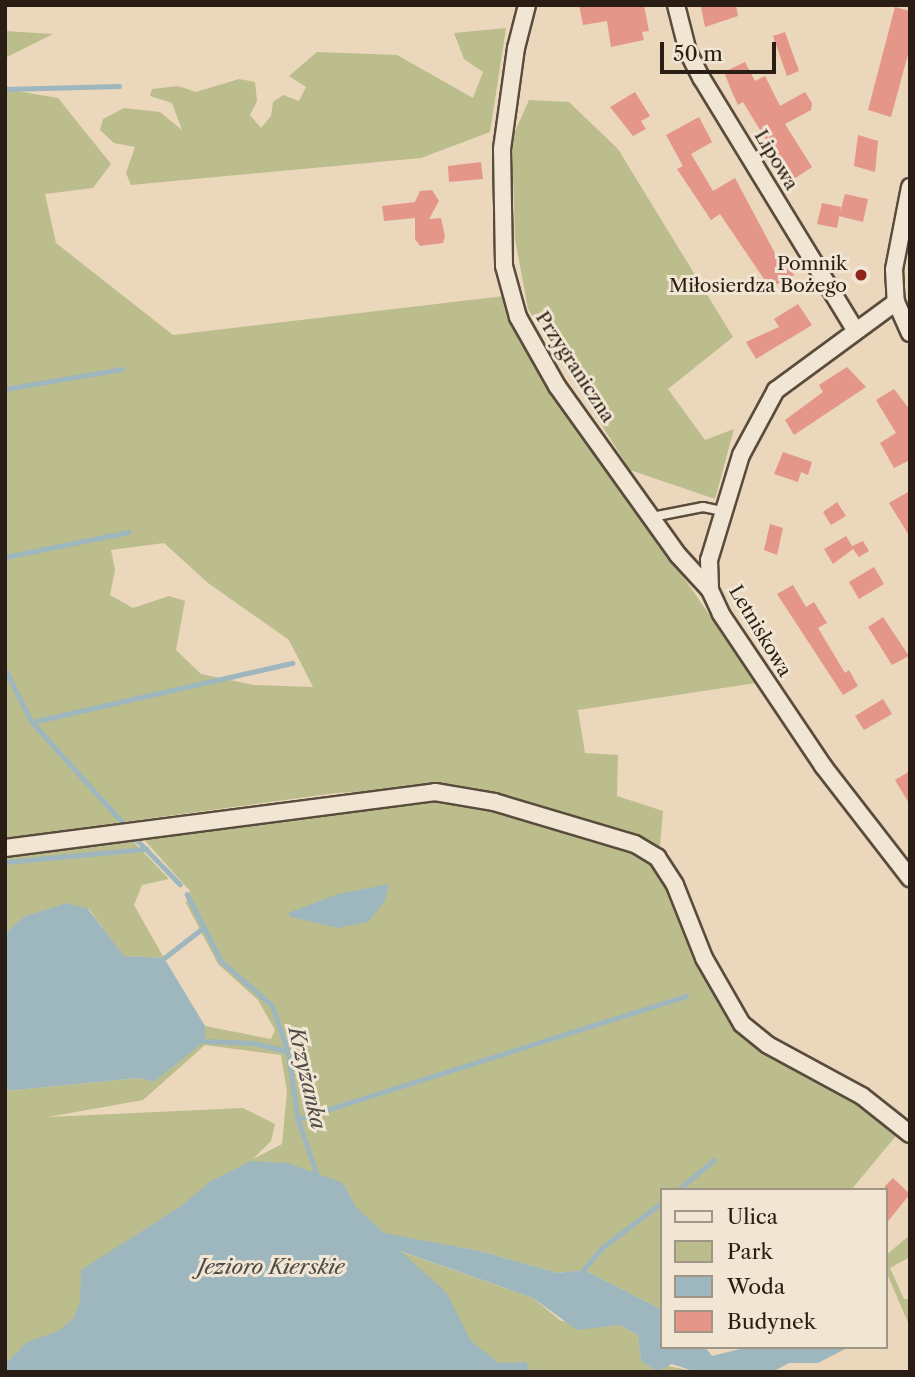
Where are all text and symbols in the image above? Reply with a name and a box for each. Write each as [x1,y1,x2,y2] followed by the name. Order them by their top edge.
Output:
[663,28,778,72] scale bar
[673,41,723,66] text: 50 m
[749,126,803,194] street label: Lipowa
[669,253,847,297] place label: Pomnik Miłosierdza Bożego
[853,267,869,283] marker: Pomnik Miłosierdza Bożego
[531,307,619,427] street label: Przygraniczna
[724,581,796,681] street label: Letniskowa
[283,1024,331,1132] water label: Krzyżanka
[660,1188,887,1349] legend
[727,1204,778,1229] text: Ulica
[727,1239,773,1264] text: Park
[197,1254,345,1280] water label: Jezioro Kierskie
[727,1274,785,1299] text: Woda
[727,1309,816,1334] text: Budynek

